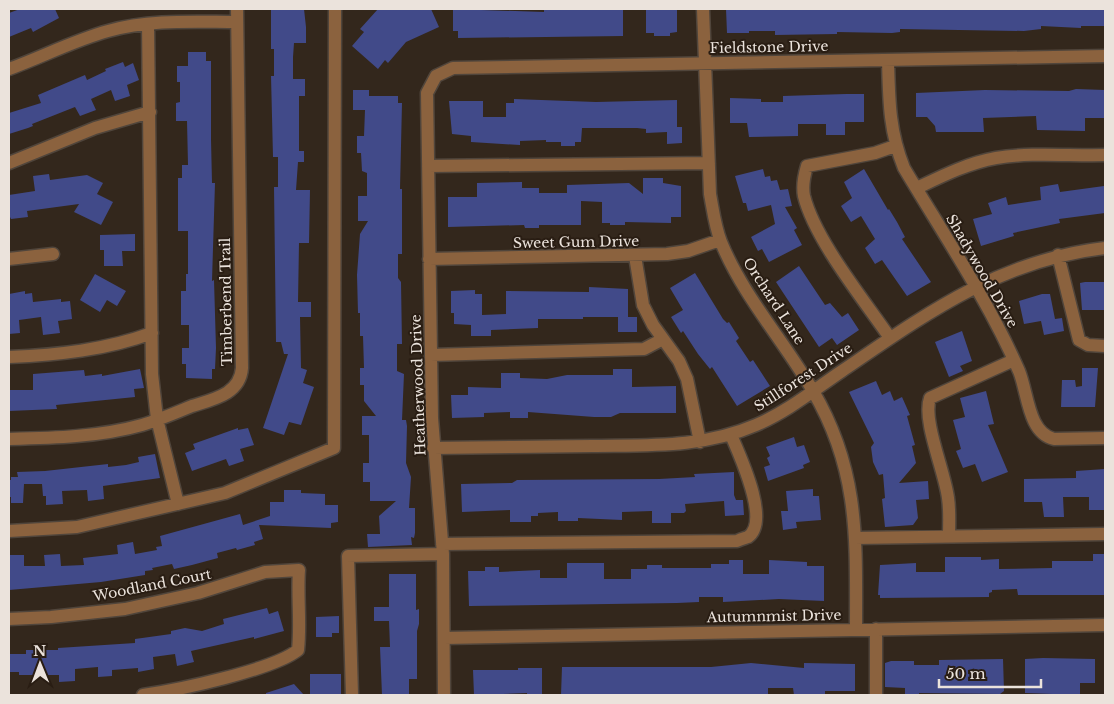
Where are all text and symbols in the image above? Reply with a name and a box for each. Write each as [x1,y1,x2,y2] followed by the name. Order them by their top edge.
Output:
[710,37,828,57] street label: Fieldstone Drive
[942,211,1022,331] street label: Shadywood Drive
[513,232,639,252] street label: Sweet Gum Drive
[216,237,236,366] street label: Timberbend Trail
[739,254,809,348] street label: Orchard Lane
[407,314,429,456] street label: Heatherwood Drive
[751,339,855,415] street label: Stillforest Drive
[90,565,213,606] street label: Woodland Court
[705,606,842,626] street label: Autumnmist Drive
[15,639,65,689] north arrow
[33,642,47,660] text: N
[939,656,1042,688] scale bar
[946,664,986,683] text: 50 m

